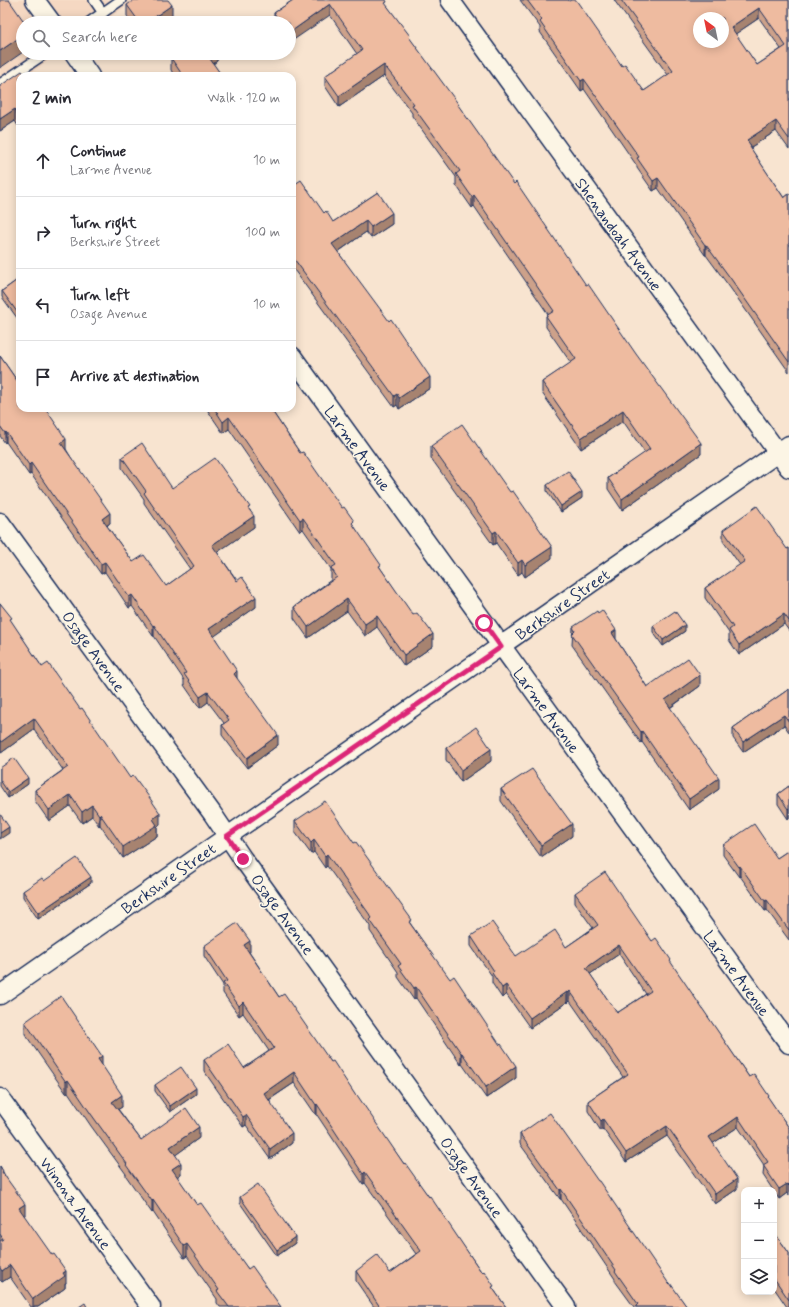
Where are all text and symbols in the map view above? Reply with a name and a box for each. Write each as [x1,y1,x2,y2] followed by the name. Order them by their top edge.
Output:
[693,12,729,48] north arrow
[16,16,296,60] search box
[30,27,52,49] icon: search
[62,28,138,48] text: Search here
[32,87,72,109] text: 2 min
[208,90,280,107] text: Walk · 120 m
[70,142,126,162] text: Continue
[32,150,54,172] icon: ahead
[253,152,280,169] text: 10 m
[70,162,152,179] text: Larme Avenue
[570,174,666,296] street label: Shenandoah Avenue
[70,214,137,234] text: Turn right
[32,222,54,244] icon: right
[245,224,280,241] text: 100 m
[70,234,160,251] text: Berkshire Street
[70,286,130,306] text: Turn left
[32,294,54,316] icon: left
[253,296,280,313] text: 10 m
[70,306,147,323] text: Osage Avenue
[32,366,54,388] icon: arrive
[70,367,199,387] text: Arrive at destination
[319,402,395,496] street label: Larme Avenue
[511,565,614,646] street label: Berkshire Street
[56,607,129,697] street label: Osage Avenue
[475,614,493,632] route start
[508,664,584,758] street label: Larme Avenue
[117,839,220,920] street label: Berkshire Street
[234,850,252,868] route end
[245,870,318,960] street label: Osage Avenue
[698,927,774,1021] street label: Larme Avenue
[434,1133,507,1223] street label: Osage Avenue
[34,1153,115,1254] street label: Winona Avenue
[741,1187,777,1295] map controls
[741,1187,777,1223] button: +
[741,1223,777,1259] button: −
[741,1259,777,1295] button: layers

